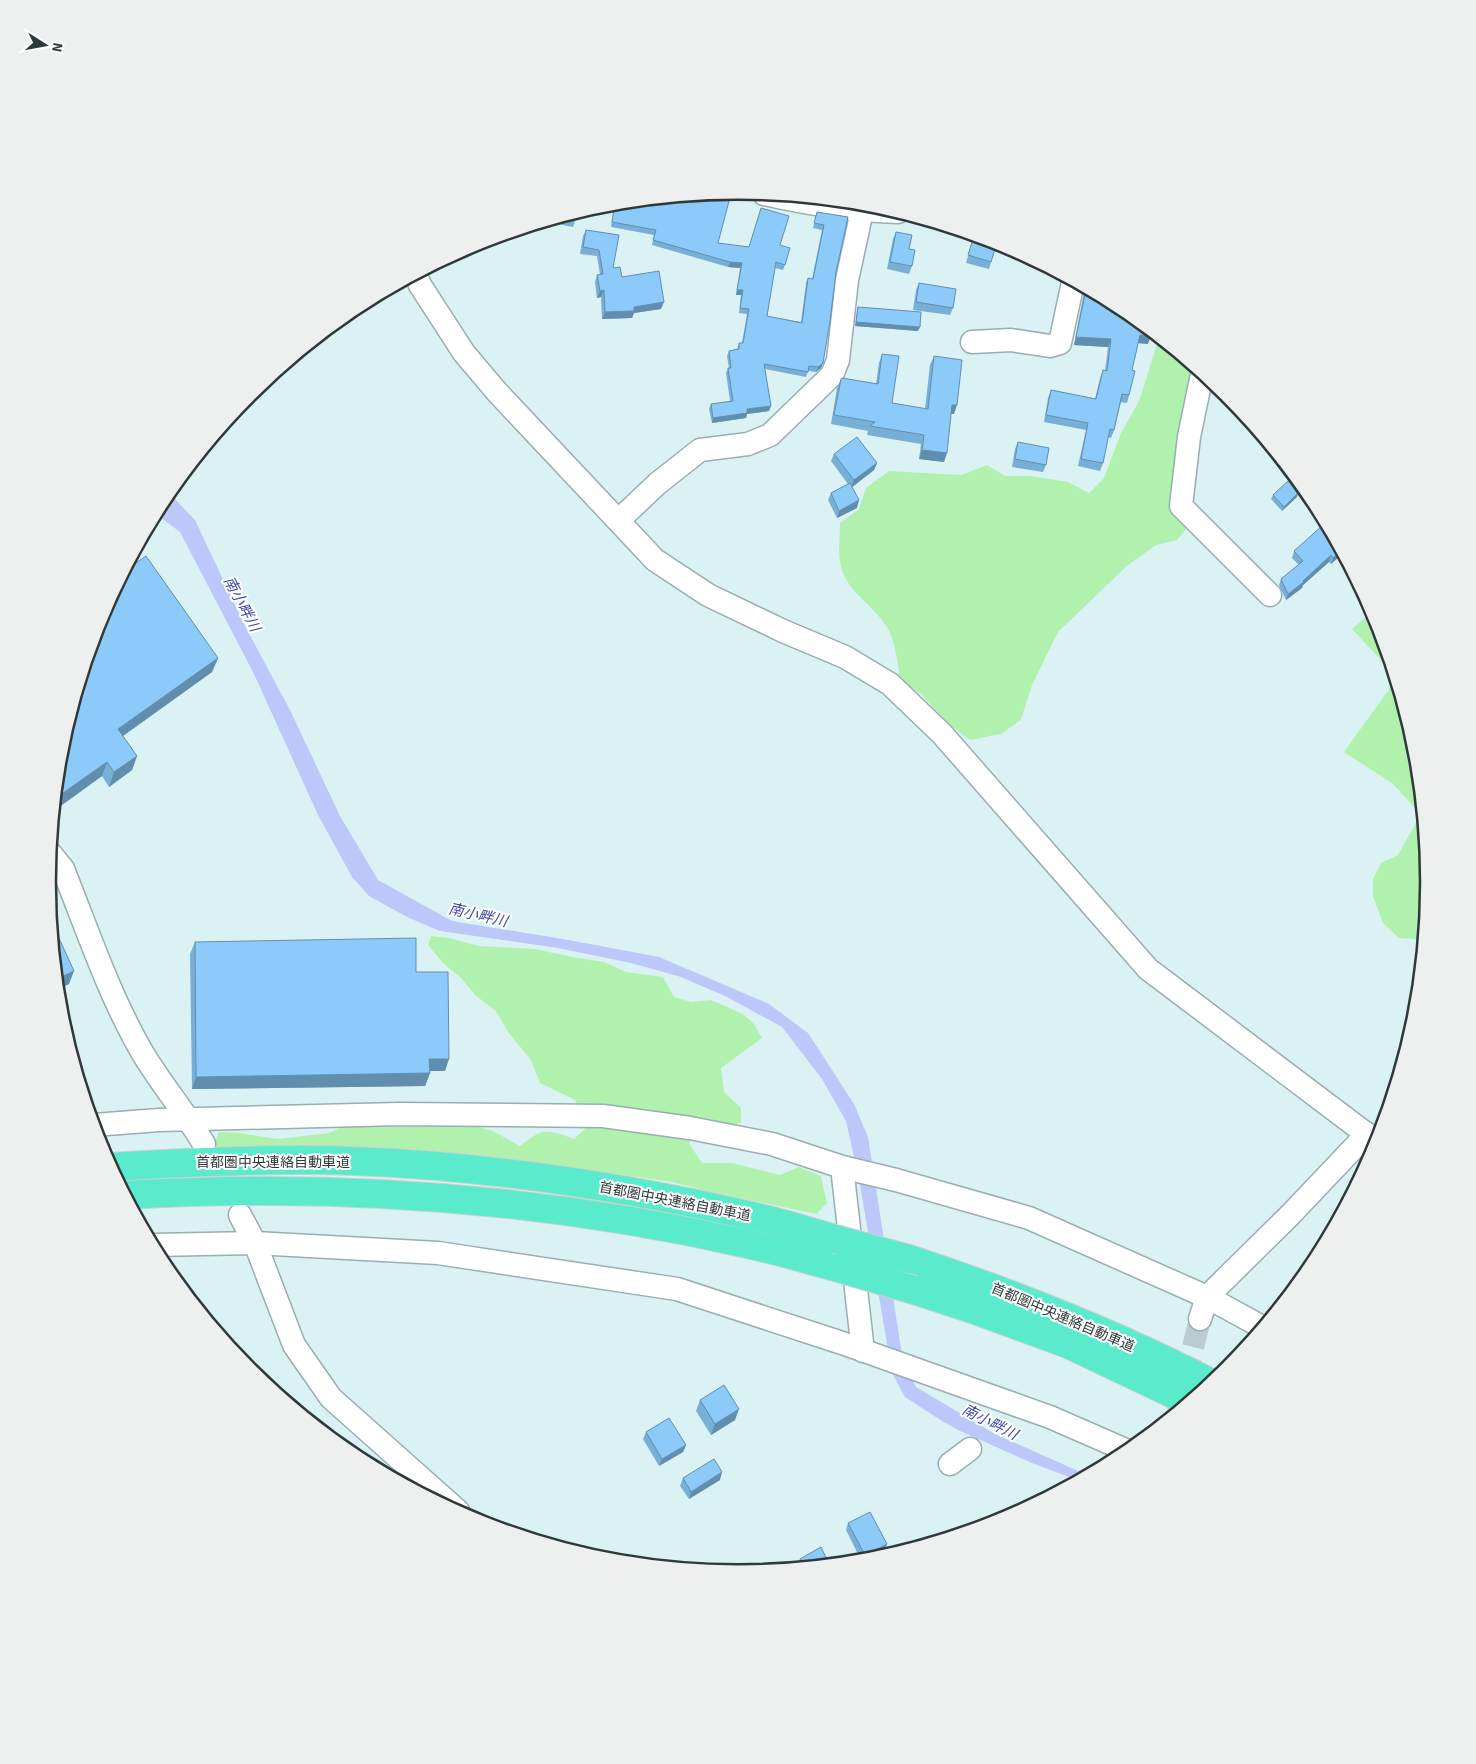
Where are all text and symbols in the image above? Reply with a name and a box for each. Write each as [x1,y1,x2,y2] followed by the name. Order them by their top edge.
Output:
[20,20,70,70] north arrow
[46,41,67,54] text: N
[218,573,266,637] water label: 南小畔川
[446,899,511,933] water label: 南小畔川
[196,1153,350,1173] street label: 首都圏中央連絡自動車道
[597,1177,752,1226] street label: 首都圏中央連絡自動車道
[988,1279,1137,1357] street label: 首都圏中央連絡自動車道
[958,1399,1023,1446] water label: 南小畔川

